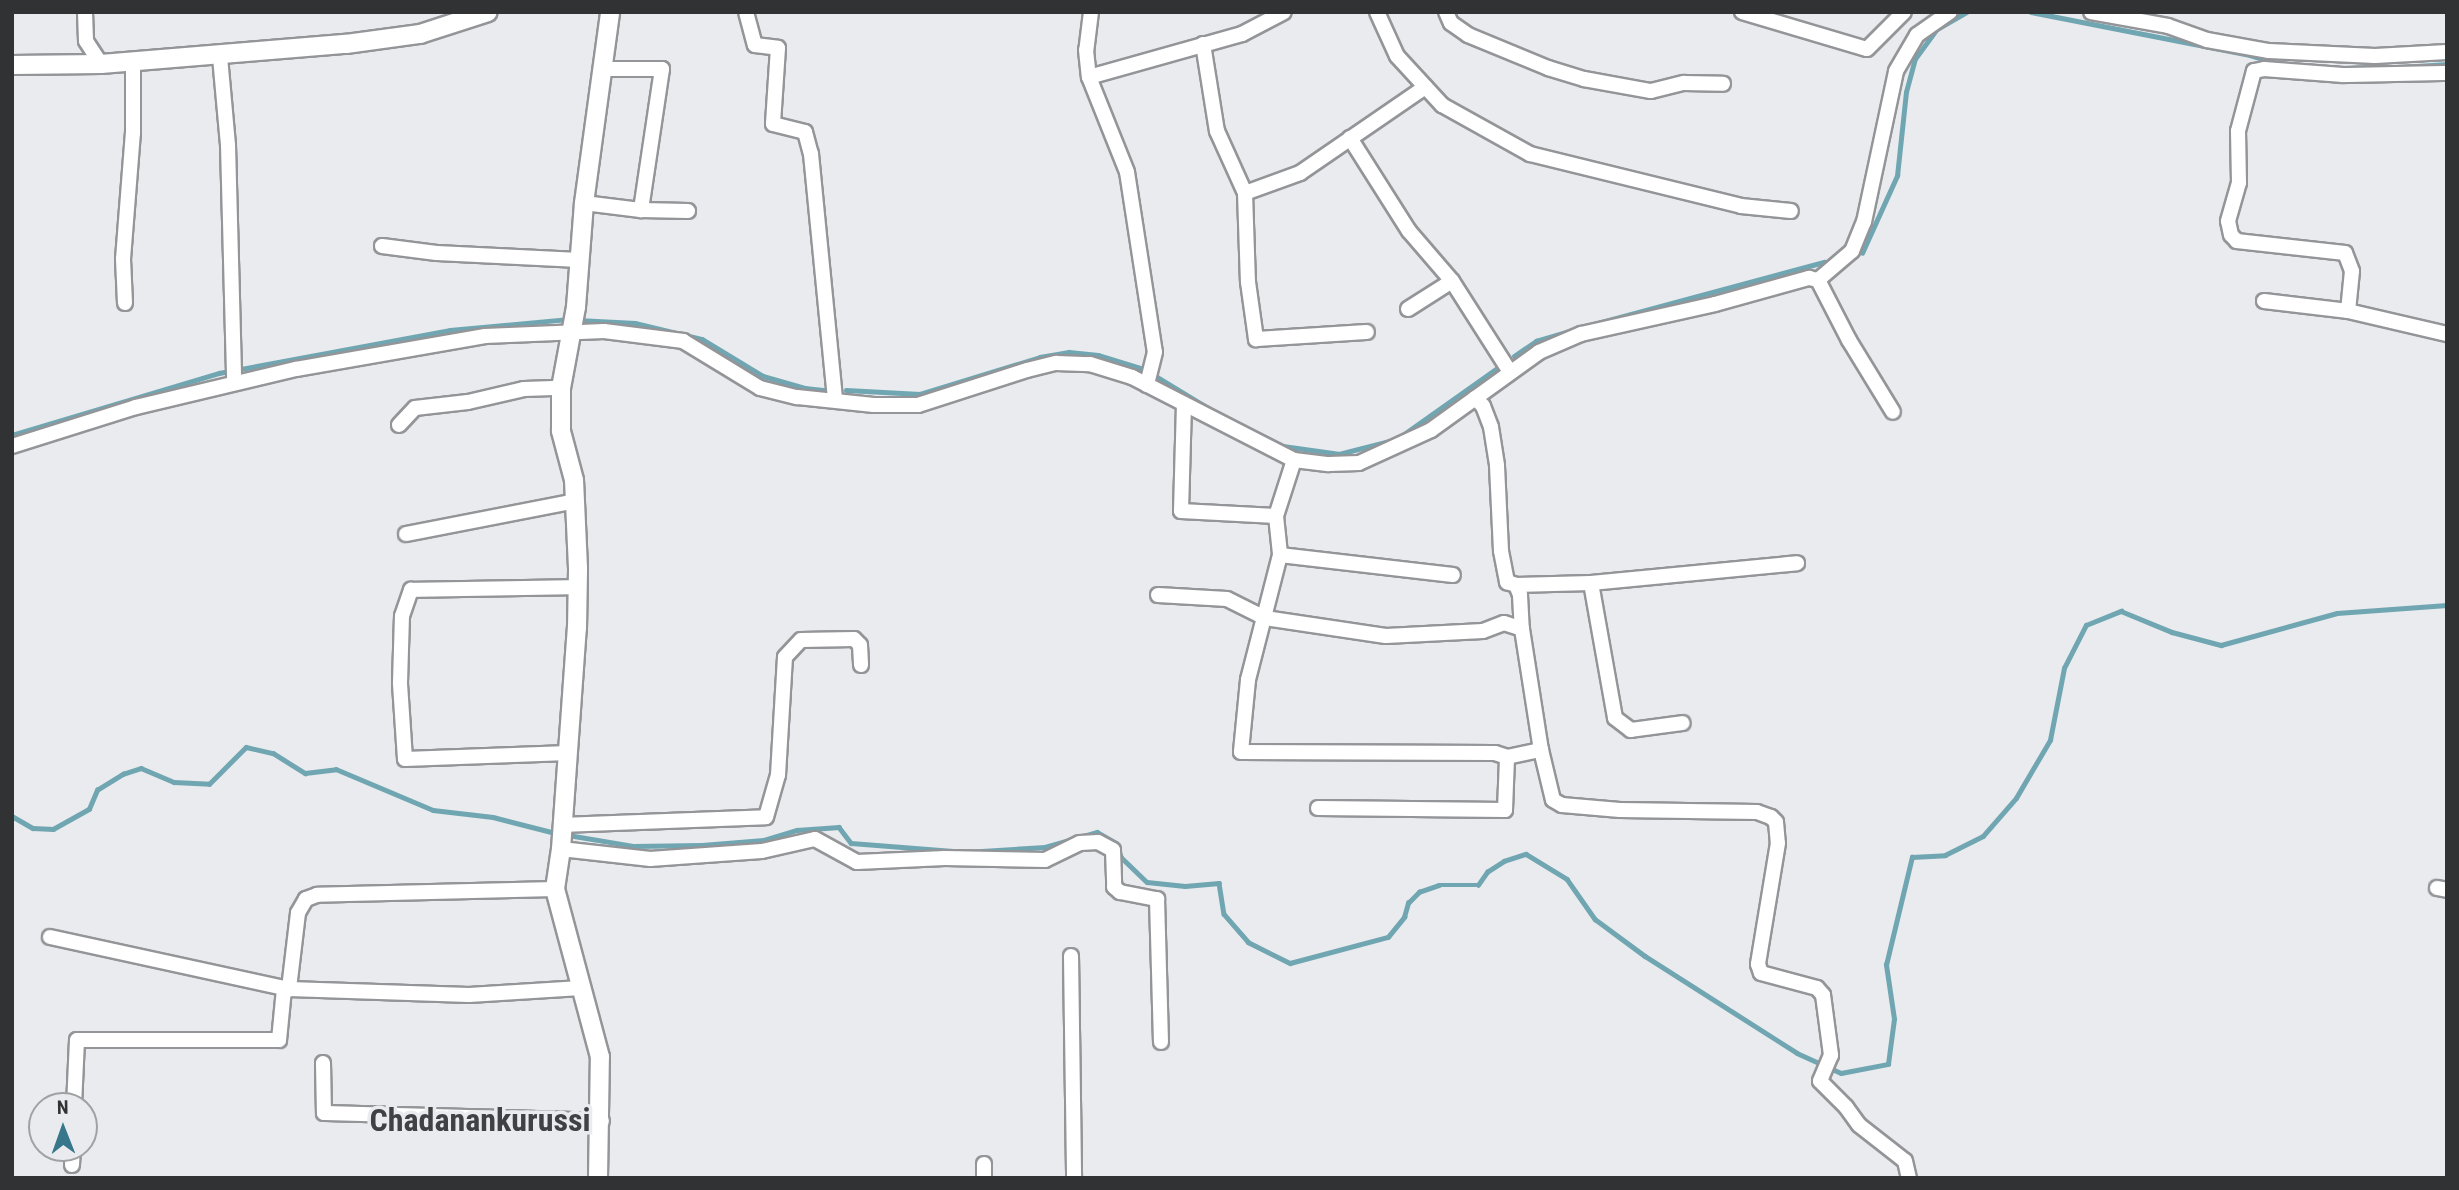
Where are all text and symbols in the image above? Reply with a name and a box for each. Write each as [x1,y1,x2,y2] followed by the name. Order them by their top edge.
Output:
[28,1092,98,1162] north arrow
[57,1096,69,1119] text: N
[369,1101,591,1139] district label: Chadanankurussi

